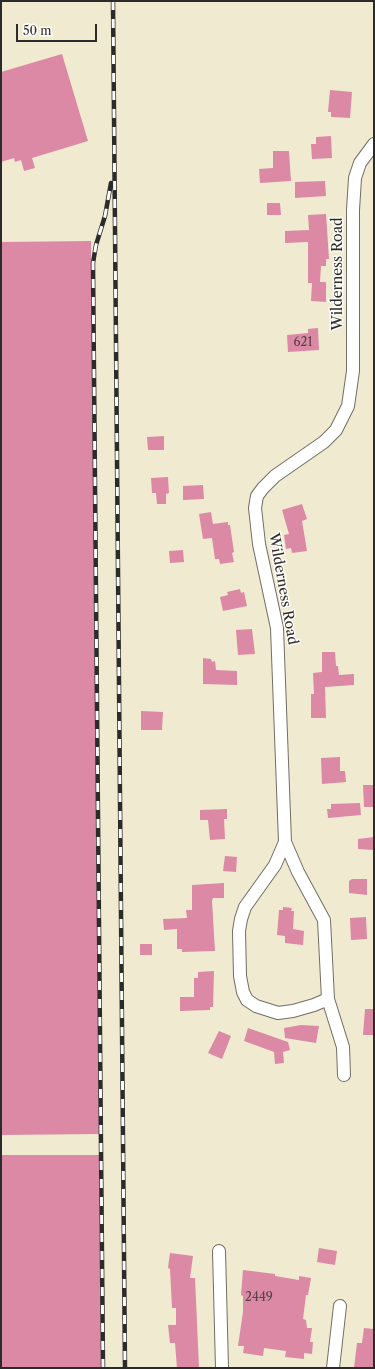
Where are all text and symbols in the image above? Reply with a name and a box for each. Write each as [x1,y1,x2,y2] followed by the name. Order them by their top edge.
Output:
[18,16,99,42] scale bar
[23,23,52,38] text: 50 m
[330,217,346,331] street label: Wilderness Road
[294,336,312,350] house number: 621
[265,532,301,646] street label: Wilderness Road
[245,1291,273,1305] house number: 2449

